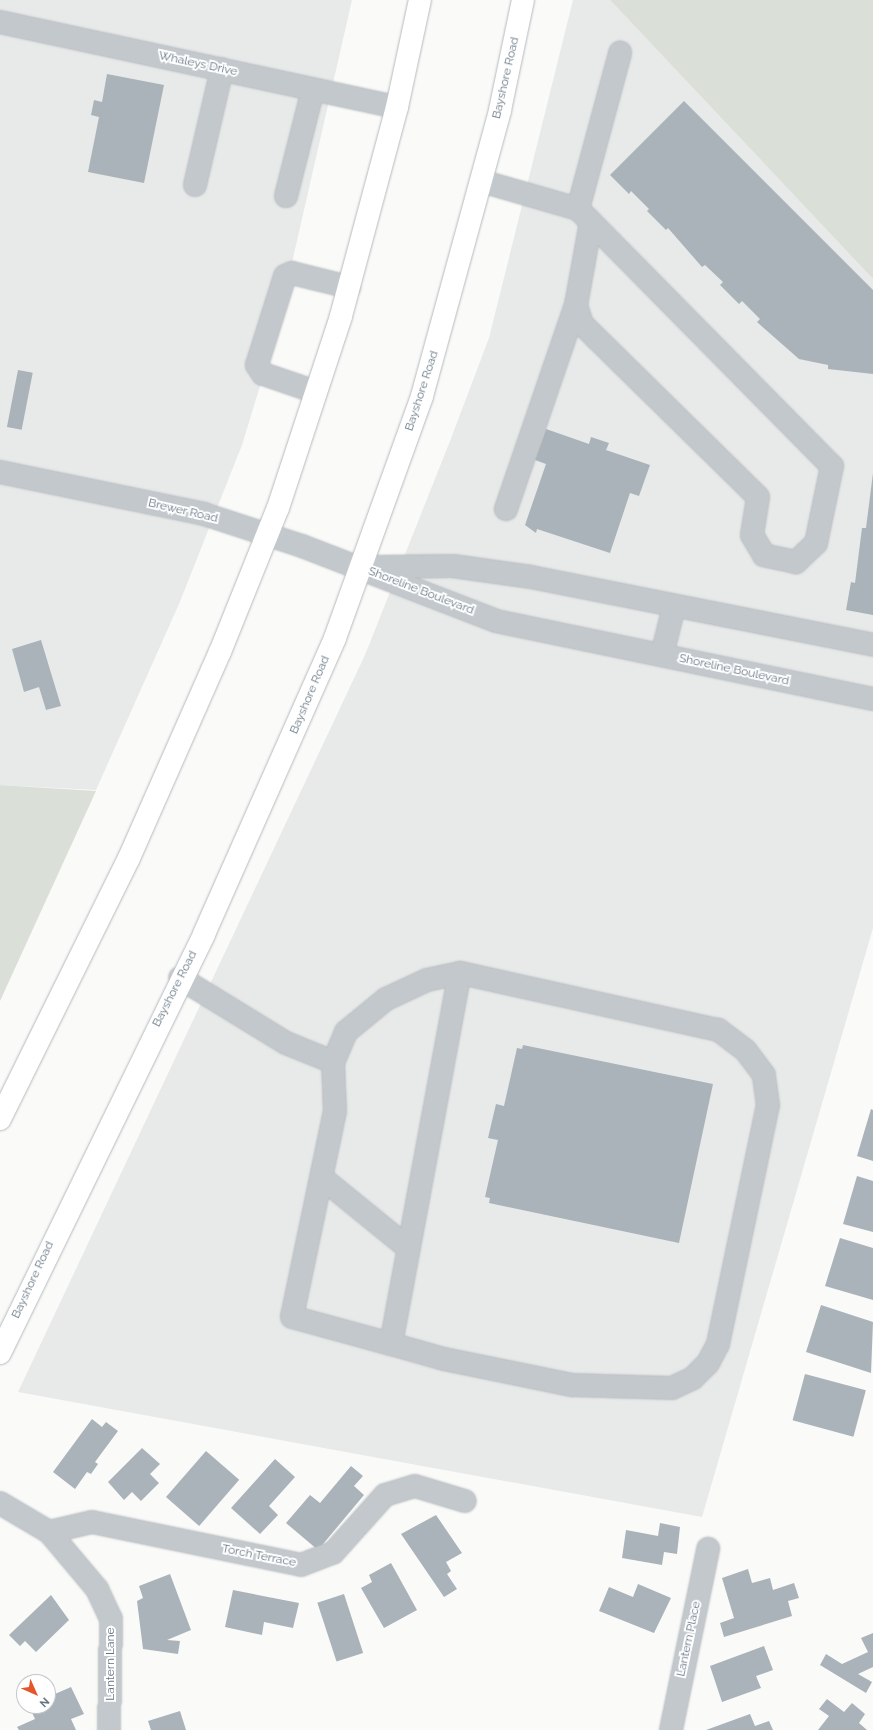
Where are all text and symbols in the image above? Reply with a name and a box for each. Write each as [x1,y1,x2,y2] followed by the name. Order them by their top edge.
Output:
[490,36,522,120] street label: Bayshore Road
[157,49,239,79] street label: Whaleys Drive
[402,349,442,433] street label: Bayshore Road
[147,496,219,526] street label: Brewer Road
[366,564,476,618] street label: Shoreline Boulevard
[678,651,790,689] street label: Shoreline Boulevard
[287,654,333,736] street label: Bayshore Road
[150,949,200,1029] street label: Bayshore Road
[9,1239,57,1321] street label: Bayshore Road
[221,1542,297,1570] street label: Torch Terrace
[674,1600,704,1678] street label: Lantern Place
[104,1627,118,1701] street label: Lantern Lane
[16,1674,56,1714] north arrow
[37,1695,52,1710] text: N

